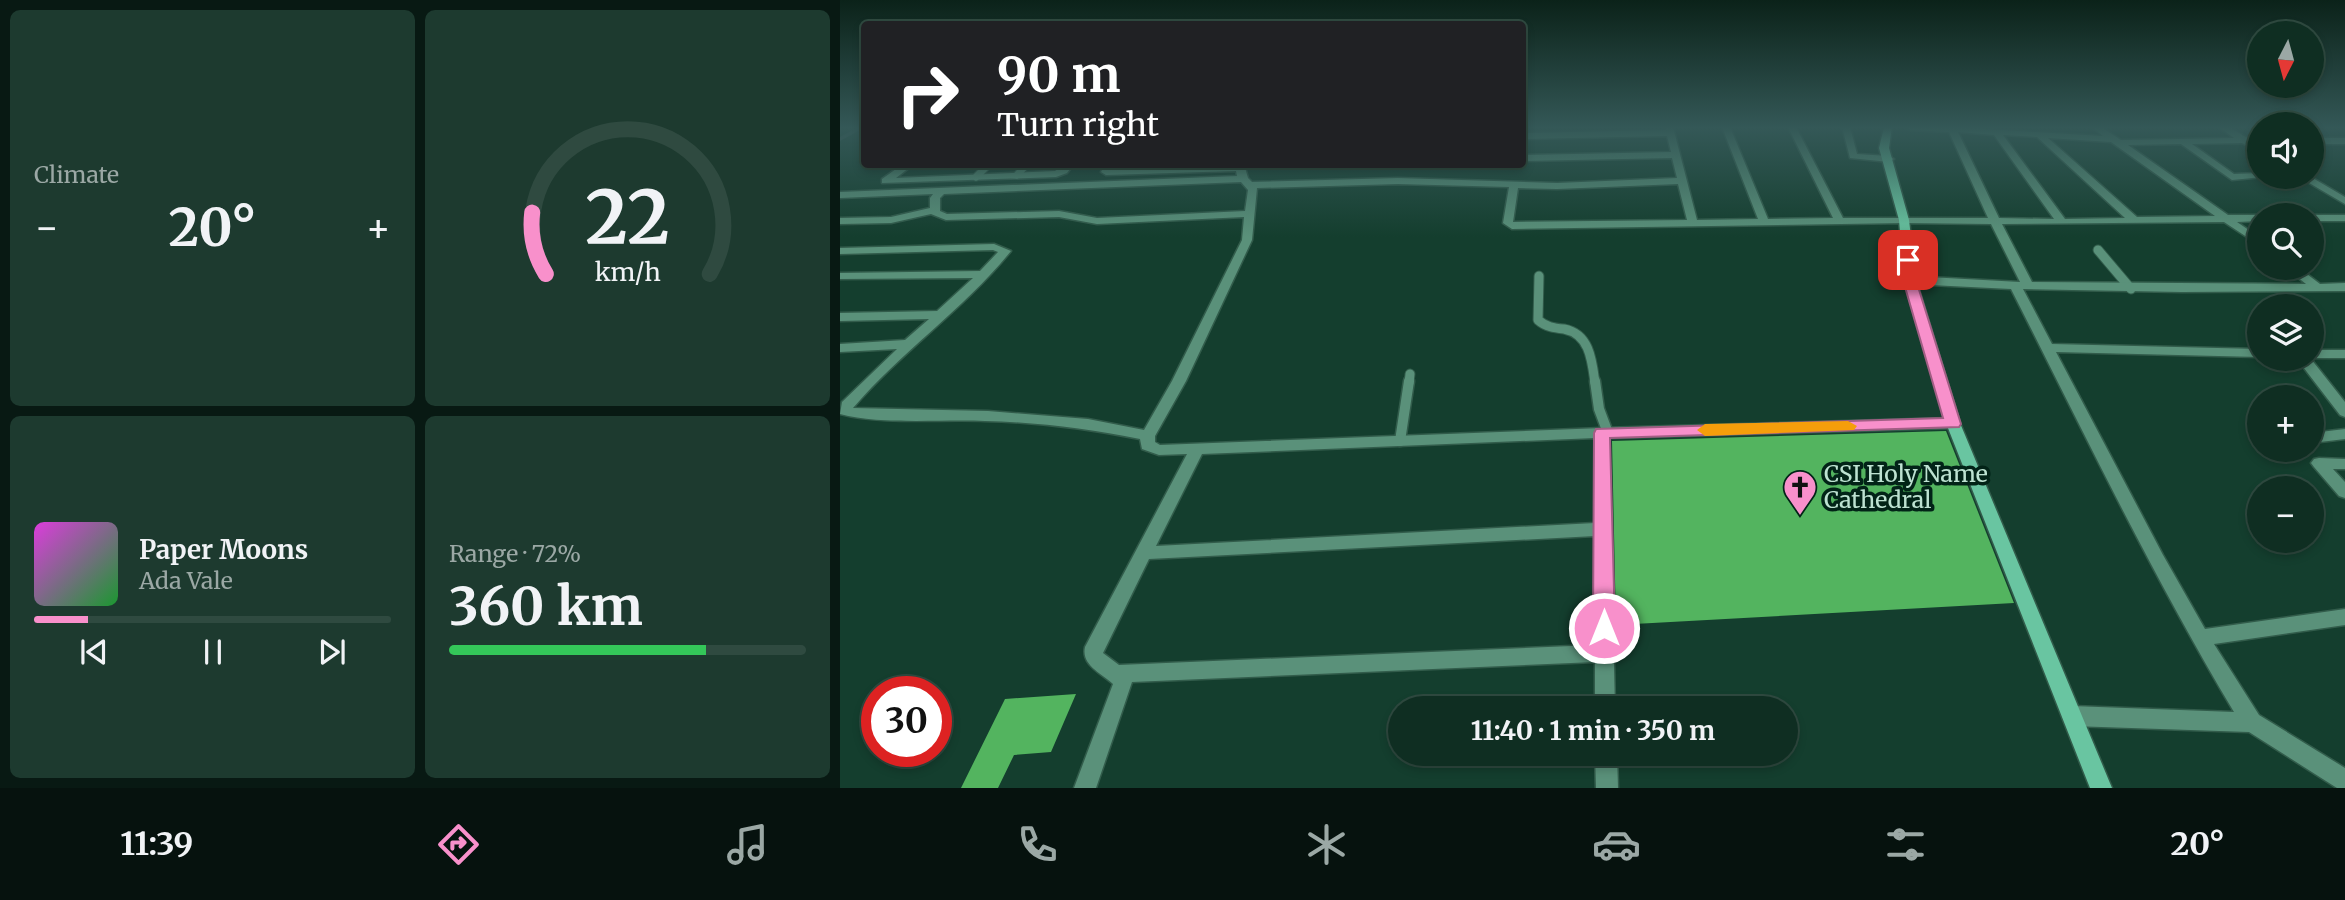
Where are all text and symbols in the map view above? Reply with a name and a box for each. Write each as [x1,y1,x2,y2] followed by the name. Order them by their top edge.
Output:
[2247,21,2324,98] north arrow
[2247,21,2324,553] map controls
[997,44,1121,105] text: 90 m
[882,49,973,140] icon: right
[997,105,1159,145] text: Turn right
[2247,112,2324,189] button: sound
[34,160,119,189] text: Climate
[585,172,670,264] text: 22
[168,195,257,260] text: 20°
[2247,203,2324,280] button: search
[34,204,59,251] text: −
[366,204,391,251] text: +
[1878,230,1938,290] pin
[1889,241,1927,279] icon: arrive
[594,256,661,288] text: km/h
[2247,294,2324,371] button: layers
[2247,385,2324,462] button: +
[1824,459,1988,514] place label: CSI Holy Name Cathedral
[1781,468,1819,517] church icon: CSI Holy Name Cathedral
[2247,476,2324,553] button: −
[139,533,308,566] text: Paper Moons
[449,539,581,568] text: Range · 72%
[139,566,233,595] text: Ada Vale
[449,574,643,639] text: 360 km
[1567,591,1641,665] position arrow
[75,633,113,671] icon: previous
[194,633,232,671] icon: pause
[313,633,351,671] icon: next
[861,676,952,767] speed limit sign: 30
[1471,714,1715,747] text: 11:40 · 1 min · 350 m
[434,820,483,869] icon: directions
[723,820,772,869] icon: music
[1013,820,1062,869] icon: phone
[1302,820,1351,869] icon: climate
[1592,820,1641,869] icon: car
[1881,820,1930,869] icon: filters
[120,824,193,864] text: 11:39
[2171,824,2225,864] text: 20°

